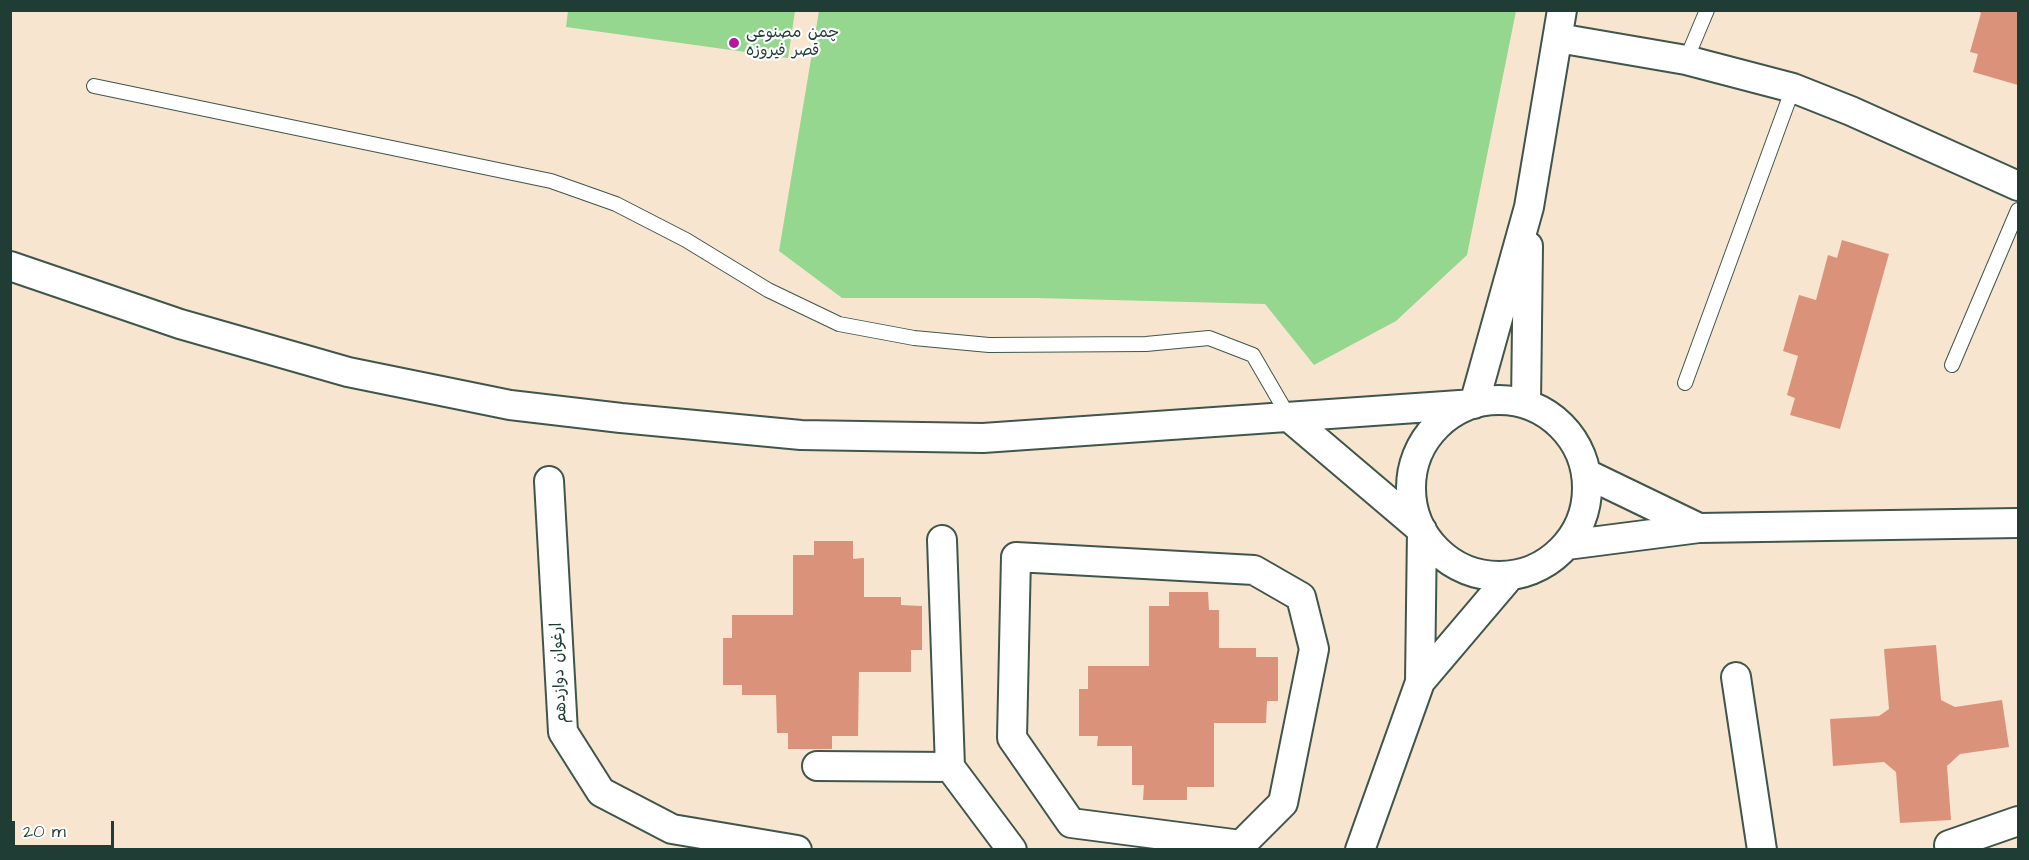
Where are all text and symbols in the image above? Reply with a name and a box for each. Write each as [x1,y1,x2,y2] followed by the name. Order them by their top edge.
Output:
[746,24,839,62] place label: چمن مصنوعی قصر فیروزه
[727,36,741,50] marker: چمن مصنوعی قصر فیروزه
[548,622,572,724] street label: ارغوان دوازدهم
[15,809,117,847] scale bar
[23,819,66,844] text: 20 m

